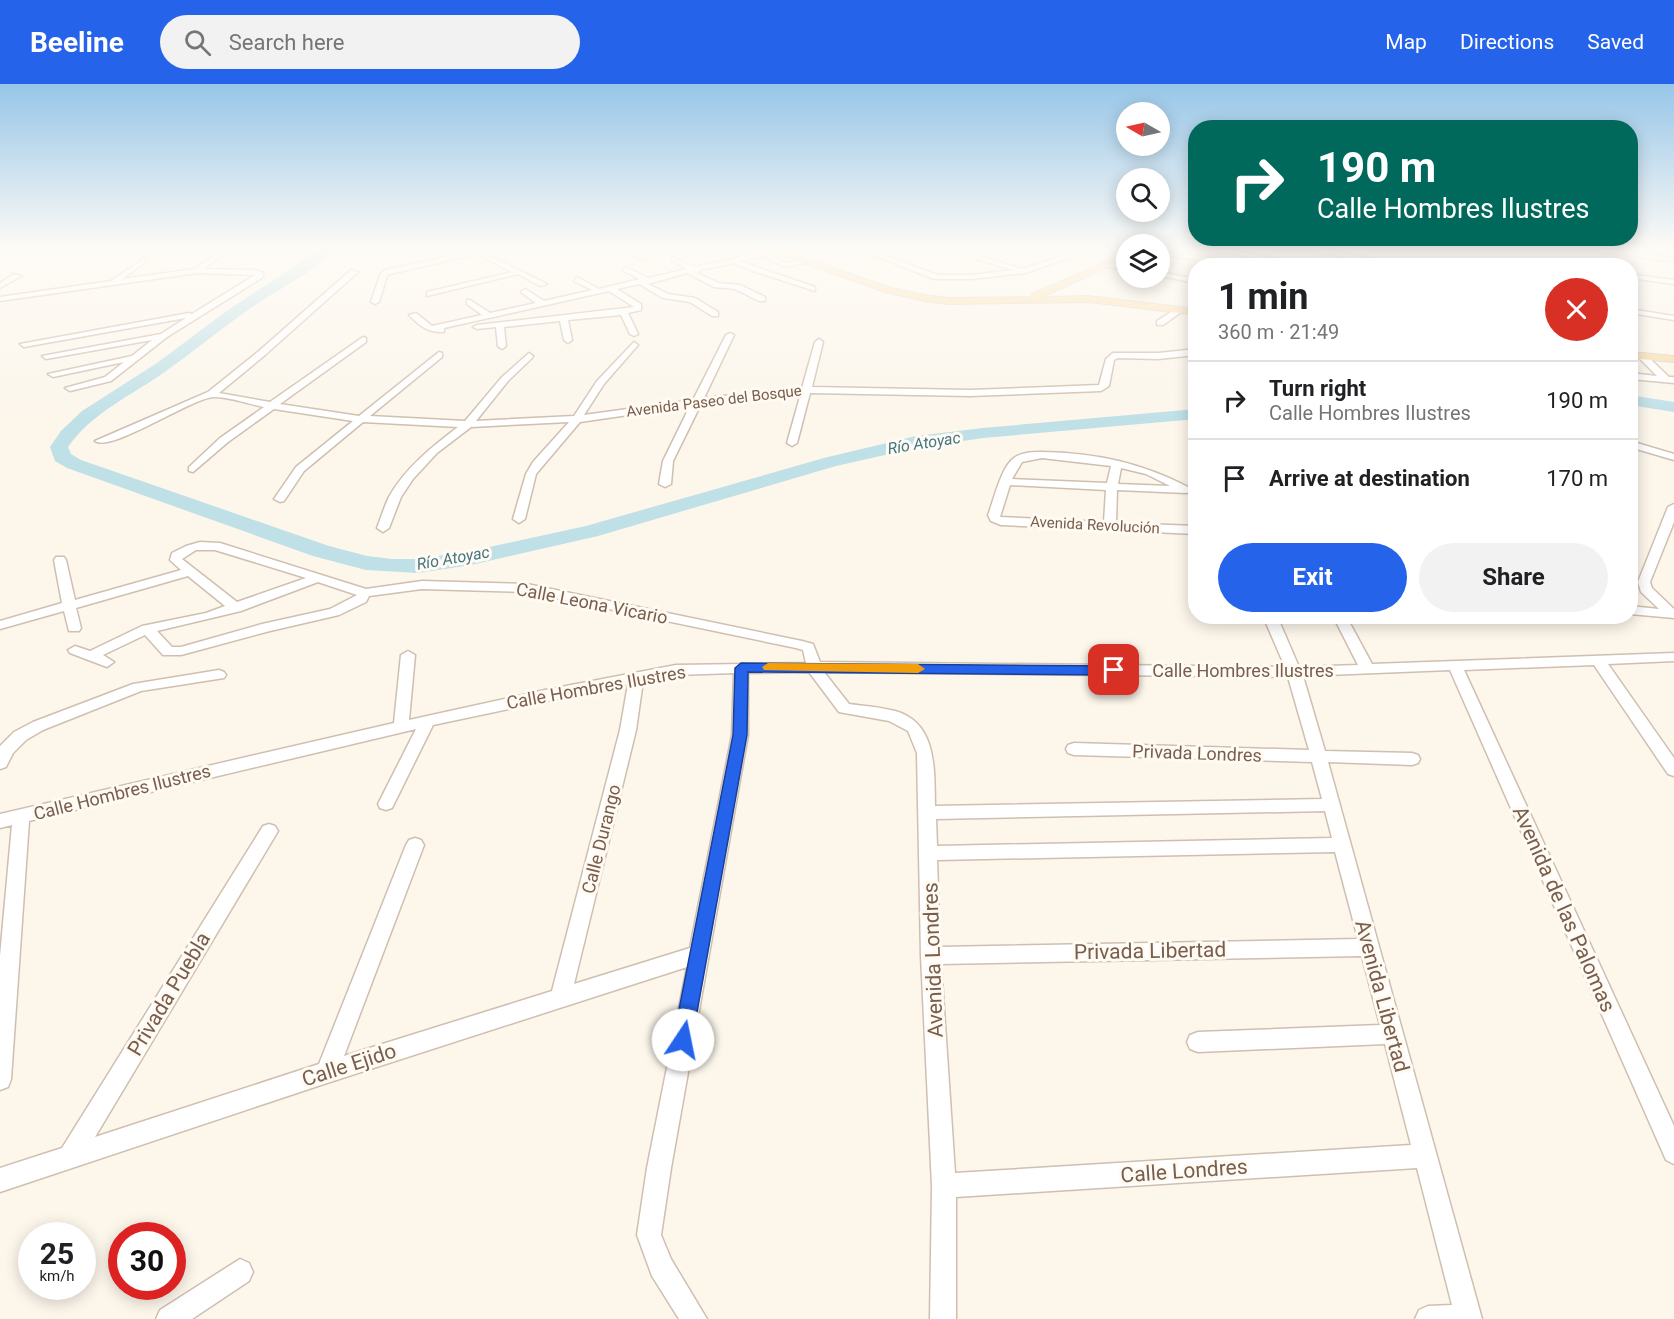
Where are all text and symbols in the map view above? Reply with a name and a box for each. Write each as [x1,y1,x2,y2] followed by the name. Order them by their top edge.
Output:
[160,15,580,69] search box
[30,26,124,59] text: Beeline
[181,26,214,59] icon: search
[229,30,345,55] text: Search here
[1385,30,1427,54] text: Map
[1460,30,1554,54] text: Directions
[1587,30,1644,54] text: Saved
[1116,102,1170,156] north arrow
[1116,102,1170,288] map controls
[1317,143,1436,192] text: 190 m
[1218,144,1296,222] icon: right
[1116,168,1170,222] button: search
[1317,193,1589,225] text: Calle Hombres Ilustres
[1116,234,1170,288] button: layers
[1218,276,1309,318] text: 1 min
[1545,278,1608,341] button: close
[1218,320,1339,344] text: 360 m · 21:49
[1269,376,1366,401] text: Turn right
[625,381,803,421] street label: Avenida Paseo del Bosque
[1218,384,1251,417] icon: right
[1546,388,1608,413] text: 190 m
[1269,401,1471,425] text: Calle Hombres Ilustres
[886,428,962,458] water label: Río Atoyac
[1218,462,1251,495] icon: arrive
[1269,466,1470,491] text: Arrive at destination
[1546,466,1608,491] text: 170 m
[1030,513,1160,537] street label: Avenida Revolución
[415,542,491,574] water label: Río Atoyac
[1218,543,1407,612] button: Exit
[1419,543,1608,612] button: Share
[515,578,669,628] street label: Calle Leona Vicario
[1088,644,1139,695] pin
[1097,653,1130,686] icon: arrive
[1152,660,1334,681] street label: Calle Hombres Ilustres
[505,661,687,713] street label: Calle Hombres Ilustres
[1132,740,1262,766] street label: Privada Londres
[31,760,213,824] street label: Calle Hombres Ilustres
[577,782,625,896] street label: Calle Durango
[1508,802,1620,1016] street label: Avenida de las Palomas
[918,882,948,1038] street label: Avenida Londres
[1350,917,1414,1075] street label: Avenida Libertad
[123,928,215,1060] street label: Privada Puebla
[1074,938,1226,964] street label: Privada Libertad
[651,1008,715,1072] position arrow
[299,1039,399,1091] street label: Calle Ejido
[1120,1155,1248,1187] street label: Calle Londres
[108,1222,186,1300] speed limit sign: 30
[40,1236,74,1271] text: 25
[39,1267,75,1285] text: km/h

